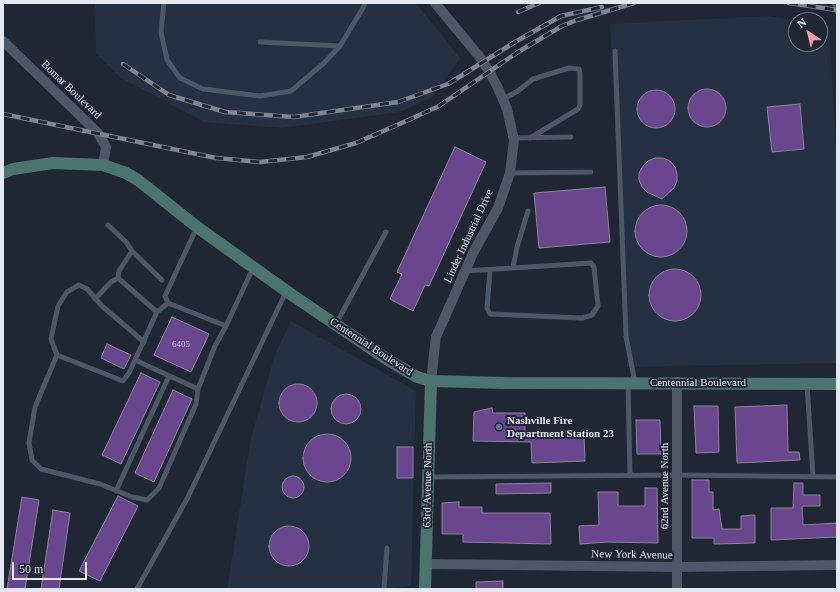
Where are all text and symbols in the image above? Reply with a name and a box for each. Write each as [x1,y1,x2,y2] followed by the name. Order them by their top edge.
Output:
[788,12,828,52] north arrow
[795,16,808,30] text: N
[38,58,104,122] street label: Bomar Boulevard
[441,187,497,285] street label: Linder Industrial Drive
[327,315,415,379] street label: Centennial Boulevard
[172,340,190,350] house number: 6405
[650,376,746,390] street label: Centennial Boulevard
[507,414,614,440] place label: Nashville Fire Department Station 23
[494,422,504,432] marker: Nashville Fire Department Station 23
[421,443,435,527] street label: 63rd Avenue North
[658,443,672,529] street label: 62nd Avenue North
[591,548,673,562] street label: New York Avenue
[14,554,89,580] scale bar
[19,562,43,576] text: 50 m

